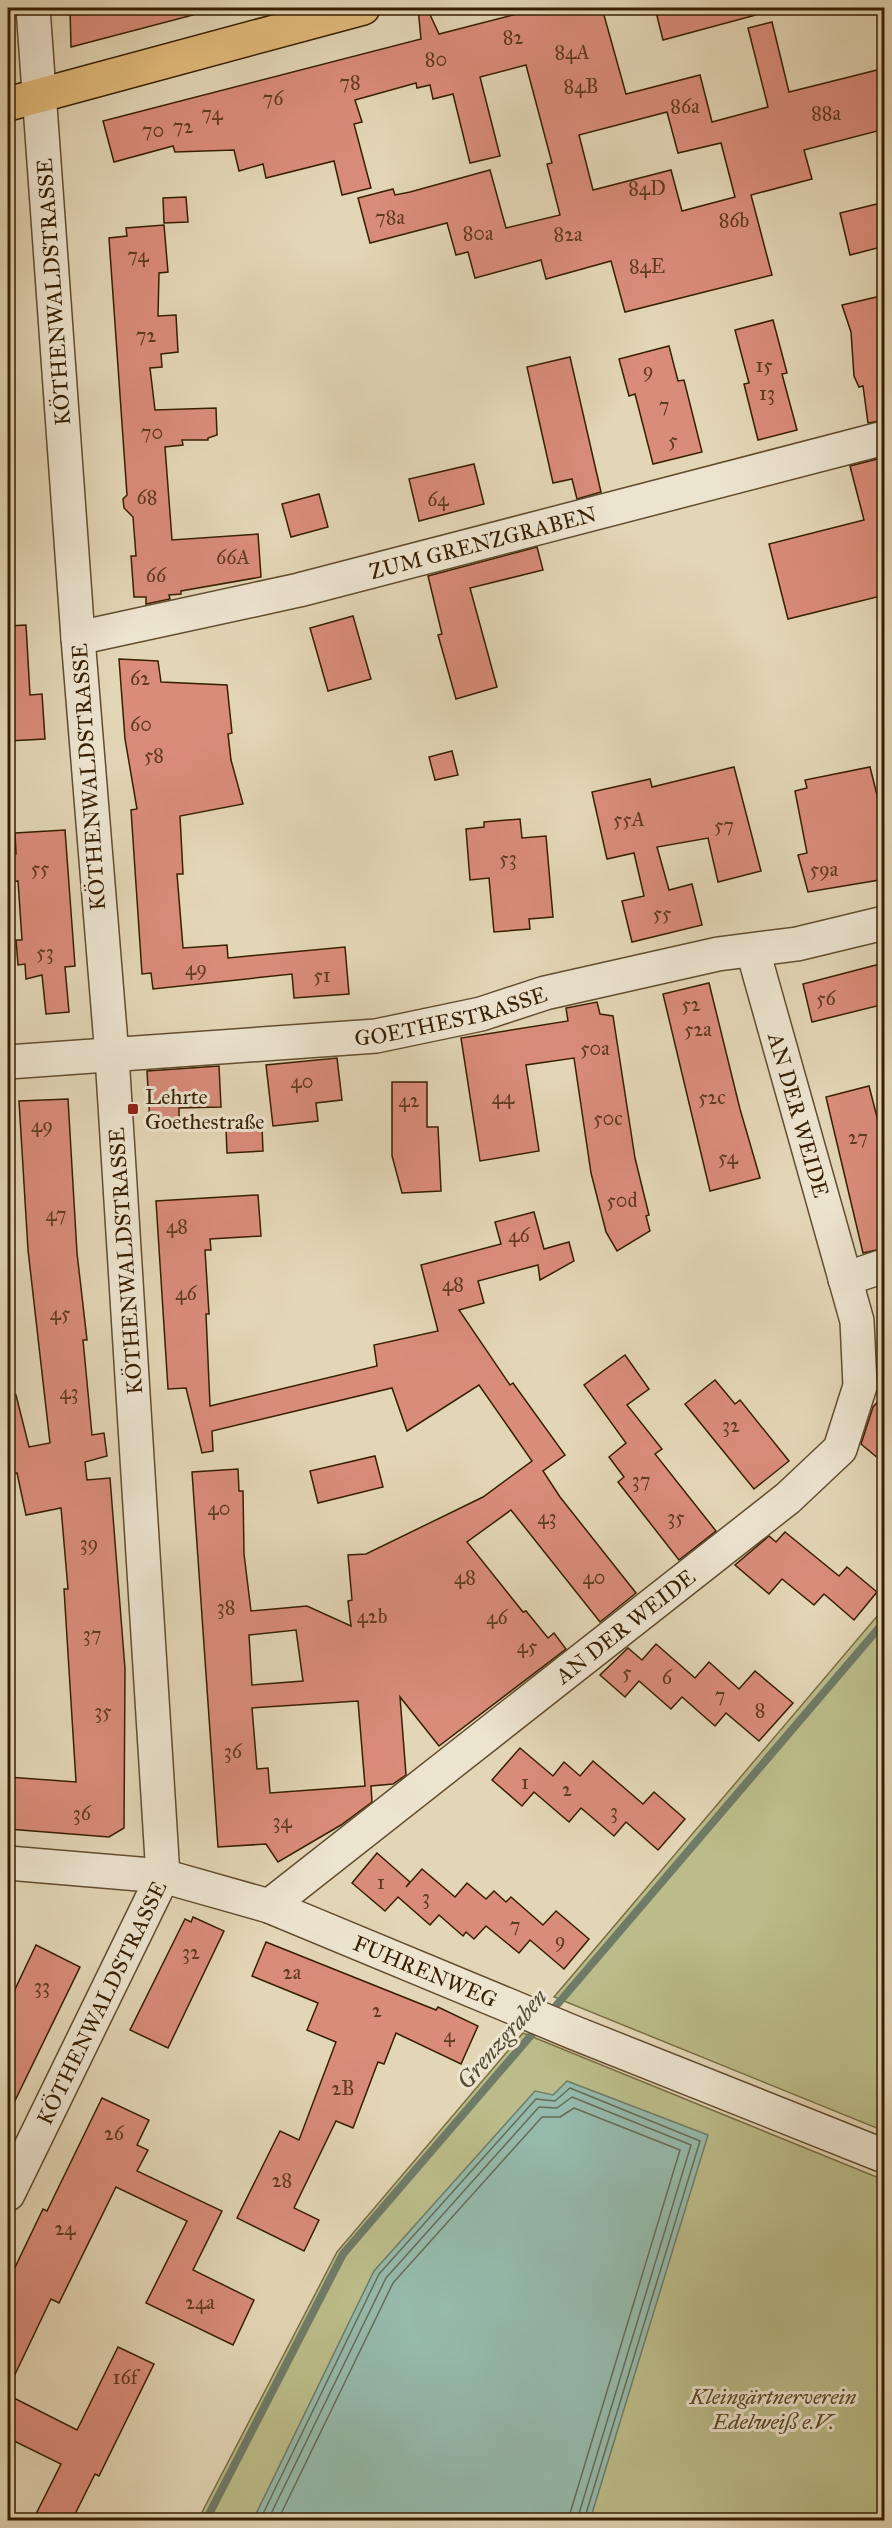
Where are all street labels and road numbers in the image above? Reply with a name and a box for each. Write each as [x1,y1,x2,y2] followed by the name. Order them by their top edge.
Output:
[31,157,76,426] street label: KÖTHENWALDSTRASSE
[367,500,600,585] street label: ZUM GRENZGRABEN
[66,642,111,911] street label: KÖTHENWALDSTRASSE
[354,980,551,1051] street label: GOETHESTRASSE
[762,1029,835,1201] street label: AN DER WEIDE
[103,1126,148,1395] street label: KÖTHENWALDSTRASSE
[549,1563,701,1690] street label: AN DER WEIDE
[31,1876,173,2129] street label: KÖTHENWALDSTRASSE
[349,1929,501,2013] street label: FUHRENWEG

